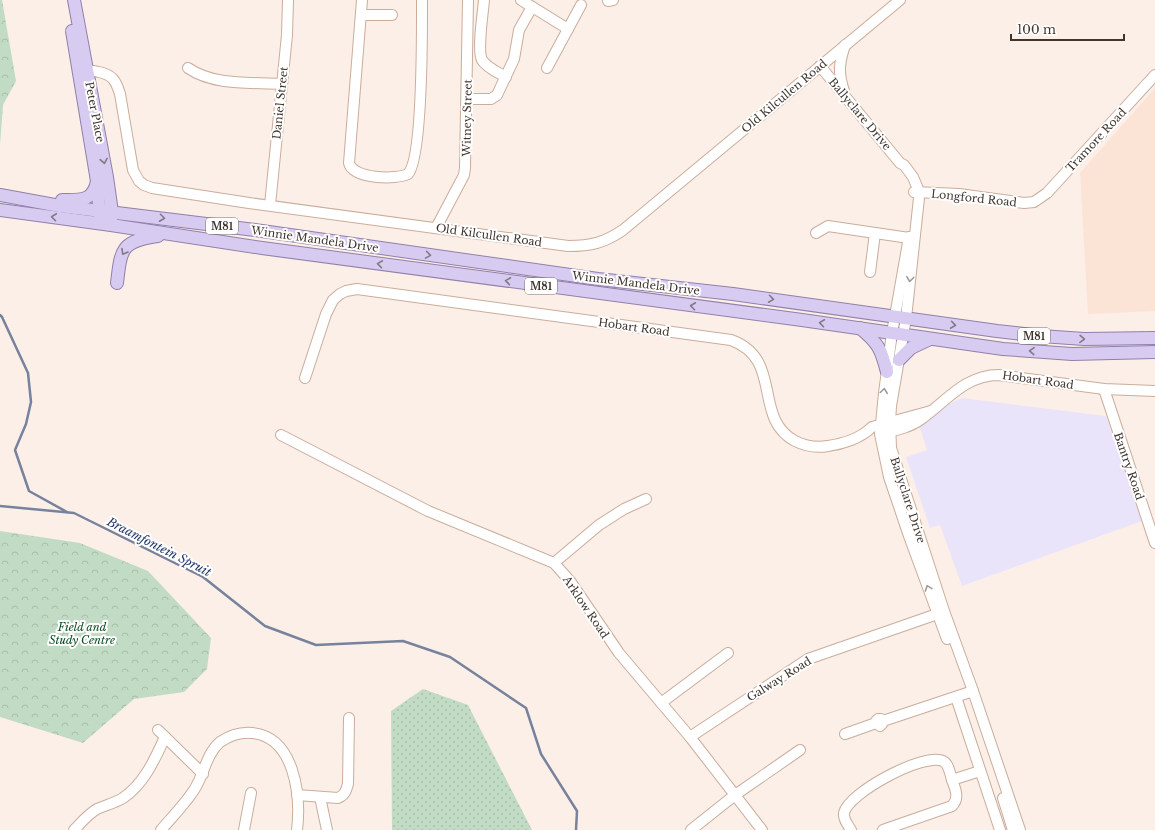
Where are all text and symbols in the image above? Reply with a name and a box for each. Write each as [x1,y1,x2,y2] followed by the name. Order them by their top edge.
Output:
[1011,16,1124,42] scale bar
[1017,22,1056,37] text: 100 m
[738,56,830,136] street label: Old Kilcullen Road
[269,65,291,140] street label: Daniel Street
[826,75,894,153] street label: Ballyclare Drive
[459,78,475,158] street label: Witney Street
[82,80,108,144] street label: Peter Place
[1063,105,1130,175] street label: Tramore Road
[100,158,108,164] one-way arrow
[931,187,1018,210] street label: Longford Road
[51,213,57,222] one-way arrow
[159,213,165,222] one-way arrow
[206,218,238,234] road number: M81
[435,221,544,249] street label: Old Kilcullen Road
[249,223,380,255] street label: Winnie Mandela Drive
[121,248,128,255] one-way arrow
[425,250,432,259] one-way arrow
[377,260,383,269] one-way arrow
[570,268,701,298] street label: Winnie Mandela Drive
[906,276,915,282] one-way arrow
[505,277,512,286] one-way arrow
[525,278,557,294] road number: M81
[768,294,774,303] one-way arrow
[690,302,696,311] one-way arrow
[597,315,671,339] street label: Hobart Road
[819,319,825,328] one-way arrow
[950,320,956,329] one-way arrow
[1018,328,1050,344] road number: M81
[1079,335,1085,343] one-way arrow
[1029,347,1035,356] one-way arrow
[1001,368,1075,392] street label: Hobart Road
[879,388,888,394] one-way arrow
[1111,430,1147,502] street label: Bantry Road
[887,455,929,545] street label: Ballyclare Drive
[104,513,214,580] water label: Braamfontein Spruit
[559,572,612,641] street label: Arklow Road
[924,584,932,591] one-way arrow
[49,620,115,647] park label: Field and Study Centre
[744,653,814,704] street label: Galway Road

